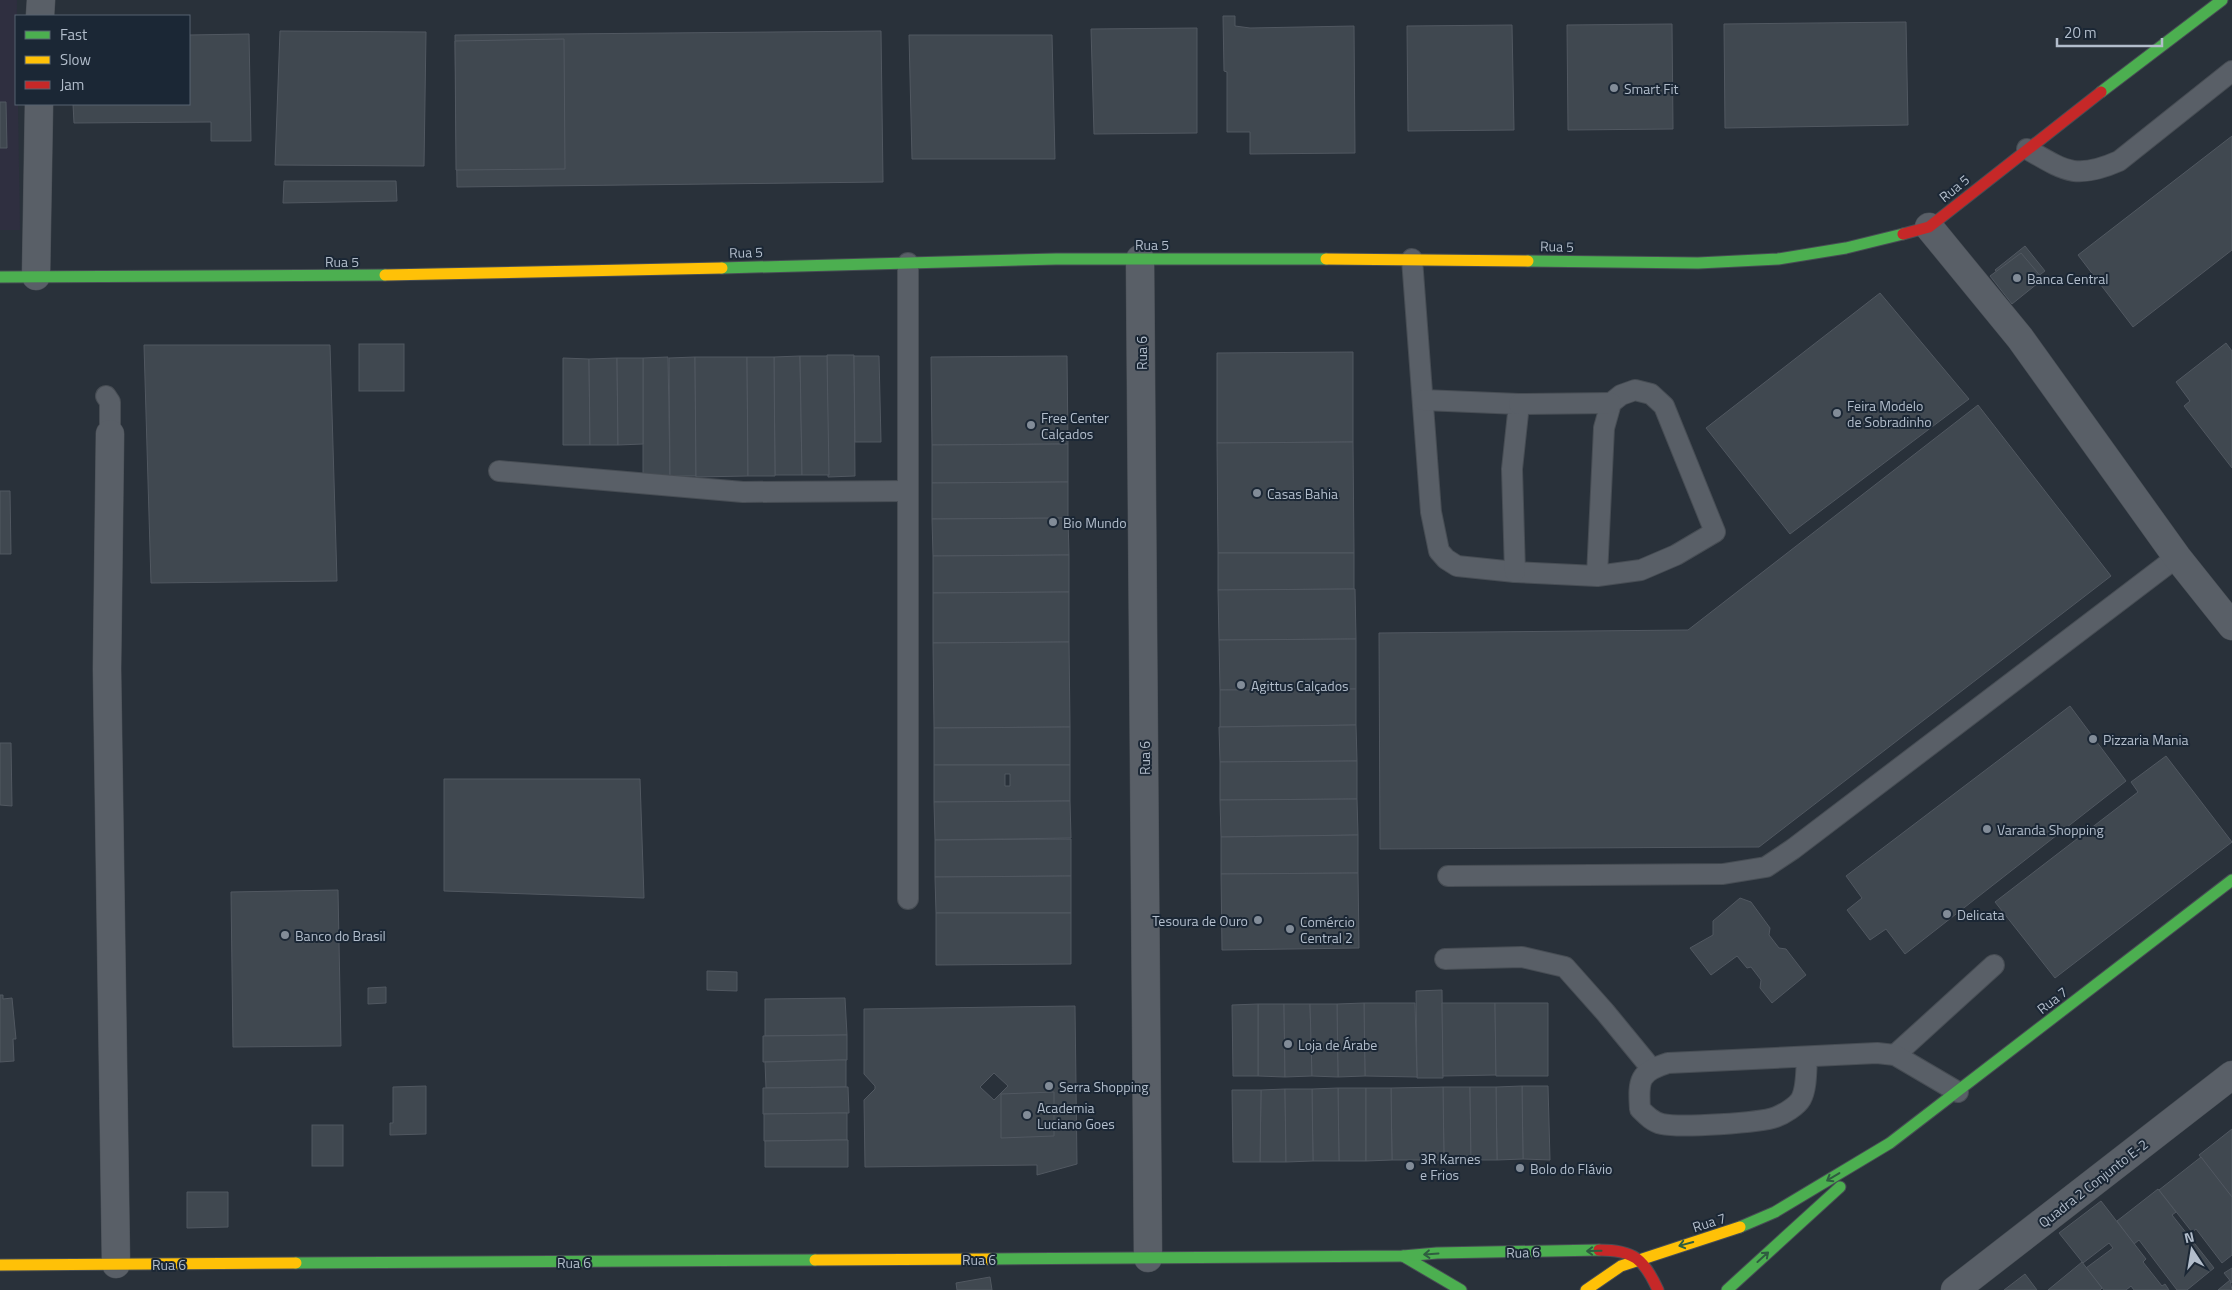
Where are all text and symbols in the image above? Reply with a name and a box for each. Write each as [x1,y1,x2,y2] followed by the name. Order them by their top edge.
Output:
[15,15,190,105] legend
[2057,15,2162,47] scale bar
[2064,21,2097,44] text: 20 m
[60,23,88,46] text: Fast
[60,48,91,71] text: Slow
[60,73,84,96] text: Jam
[1624,78,1679,99] place label: Smart Fit
[1608,82,1620,94] marker: Smart Fit
[1934,169,1974,207] street label: Rua 5
[1135,234,1169,255] street label: Rua 5
[1540,235,1574,257] street label: Rua 5
[729,241,763,263] street label: Rua 5
[325,251,359,272] street label: Rua 5
[2027,268,2108,289] place label: Banca Central
[2011,272,2023,284] marker: Banca Central
[1131,336,1152,370] street label: Rua 6
[1847,395,1932,432] place label: Feira Modelo de Sobradinho
[1041,407,1109,444] place label: Free Center Calçados
[1831,407,1843,419] marker: Feira Modelo de Sobradinho
[1025,419,1037,431] marker: Free Center Calçados
[1267,483,1338,504] place label: Casas Bahia
[1251,487,1263,499] marker: Casas Bahia
[1063,512,1127,533] place label: Bio Mundo
[1047,516,1059,528] marker: Bio Mundo
[1251,675,1349,696] place label: Agittus Calçados
[1235,679,1247,691] marker: Agittus Calçados
[2103,729,2189,750] place label: Pizzaria Mania
[2087,733,2099,745] marker: Pizzaria Mania
[1134,741,1155,775] street label: Rua 6
[1997,819,2104,840] place label: Varanda Shopping
[1981,823,1993,835] marker: Varanda Shopping
[1957,904,2004,925] place label: Delicata
[1941,908,1953,920] marker: Delicata
[1152,910,1248,931] place label: Tesoura de Ouro
[1300,911,1355,948] place label: Comércio Central 2
[1252,914,1264,926] marker: Tesoura de Ouro
[1284,923,1296,935] marker: Comércio Central 2
[295,925,386,946] place label: Banco do Brasil
[279,929,291,941] marker: Banco do Brasil
[2032,981,2072,1019] street label: Rua 7
[1298,1034,1377,1055] place label: Loja de Árabe
[1282,1038,1294,1050] marker: Loja de Árabe
[1059,1076,1148,1097] place label: Serra Shopping
[1043,1080,1055,1092] marker: Serra Shopping
[1037,1097,1115,1134] place label: Academia Luciano Goes
[1021,1109,1033,1121] marker: Academia Luciano Goes
[2034,1133,2152,1233] street label: Quadra 2 Conjunto E-2
[1420,1148,1480,1185] place label: 3R Karnes e Frios
[1530,1158,1612,1179] place label: Bolo do Flávio
[1404,1160,1416,1172] marker: 3R Karnes e Frios
[1514,1162,1526,1174] marker: Bolo do Flávio
[1827,1173,1841,1183] one-way arrow
[1690,1207,1728,1237] street label: Rua 7
[2167,1225,2217,1275] north arrow
[2182,1226,2196,1248] text: N
[1679,1240,1695,1250] one-way arrow
[1506,1241,1540,1263] street label: Rua 6
[1586,1246,1602,1255] one-way arrow
[962,1249,996,1270] street label: Rua 6
[1424,1249,1440,1258] one-way arrow
[1757,1251,1770,1263] one-way arrow
[557,1252,591,1273] street label: Rua 6
[152,1254,186,1275] street label: Rua 6

